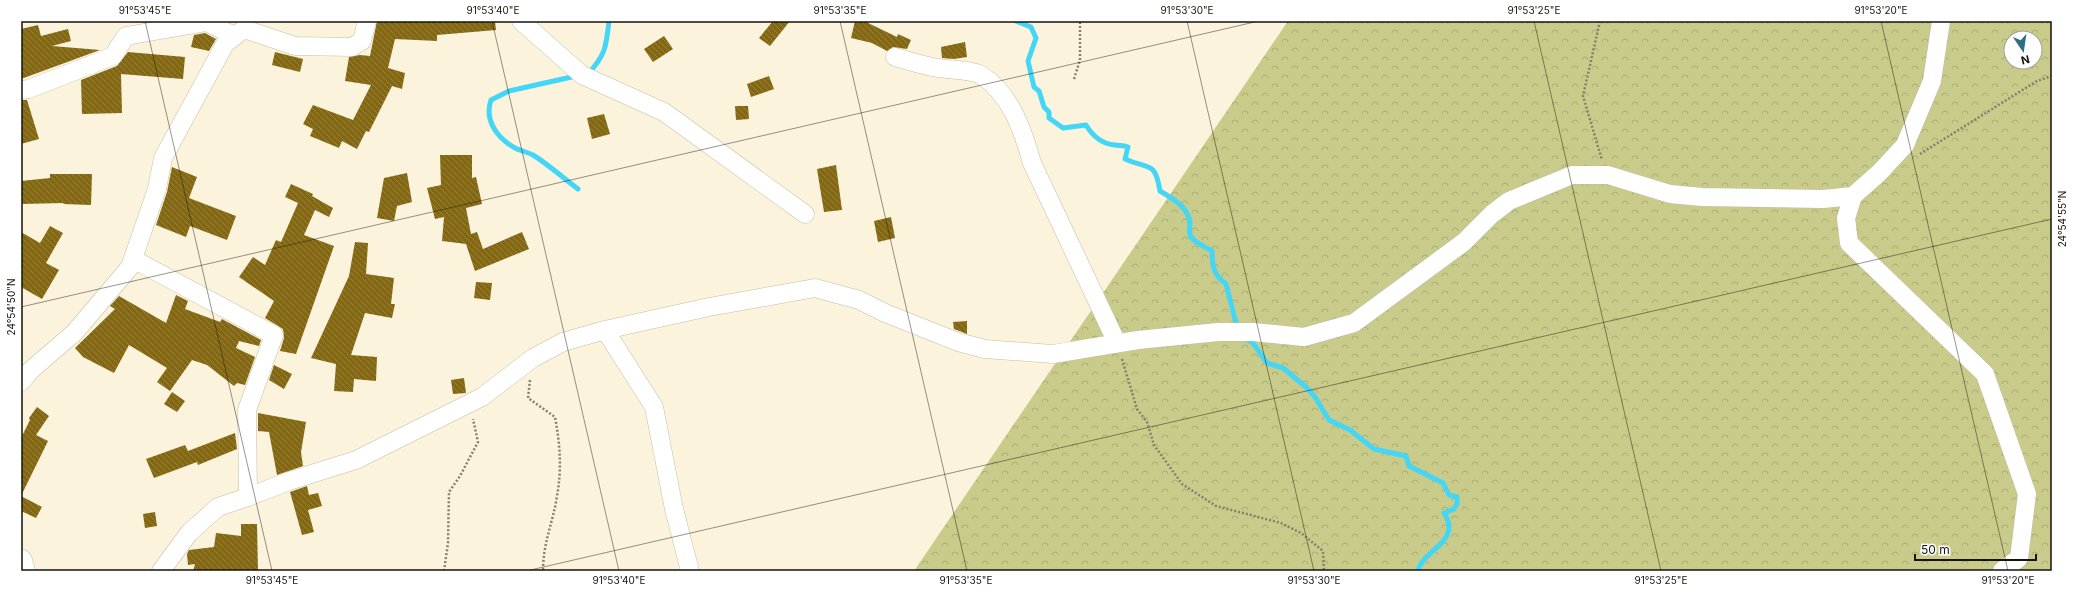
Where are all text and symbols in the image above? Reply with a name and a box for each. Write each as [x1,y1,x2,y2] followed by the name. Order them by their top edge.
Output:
[119,4,171,16] text: 91°53'45"E
[467,4,519,16] text: 91°53'40"E
[813,4,867,16] text: 91°53'35"E
[1160,4,1214,16] text: 91°53'30"E
[1508,4,1560,16] text: 91°53'25"E
[1854,4,1908,16] text: 91°53'20"E
[2003,30,2043,70] north arrow
[2020,52,2031,68] text: N
[2056,191,2068,247] text: 24°54'55"N
[5,279,17,335] text: 24°54'50"N
[1915,536,2036,562] scale bar
[1921,542,1950,557] text: 50 m
[246,574,298,586] text: 91°53'45"E
[593,574,645,586] text: 91°53'40"E
[939,574,993,586] text: 91°53'35"E
[1287,574,1341,586] text: 91°53'30"E
[1635,574,1687,586] text: 91°53'25"E
[1981,574,2035,586] text: 91°53'20"E

